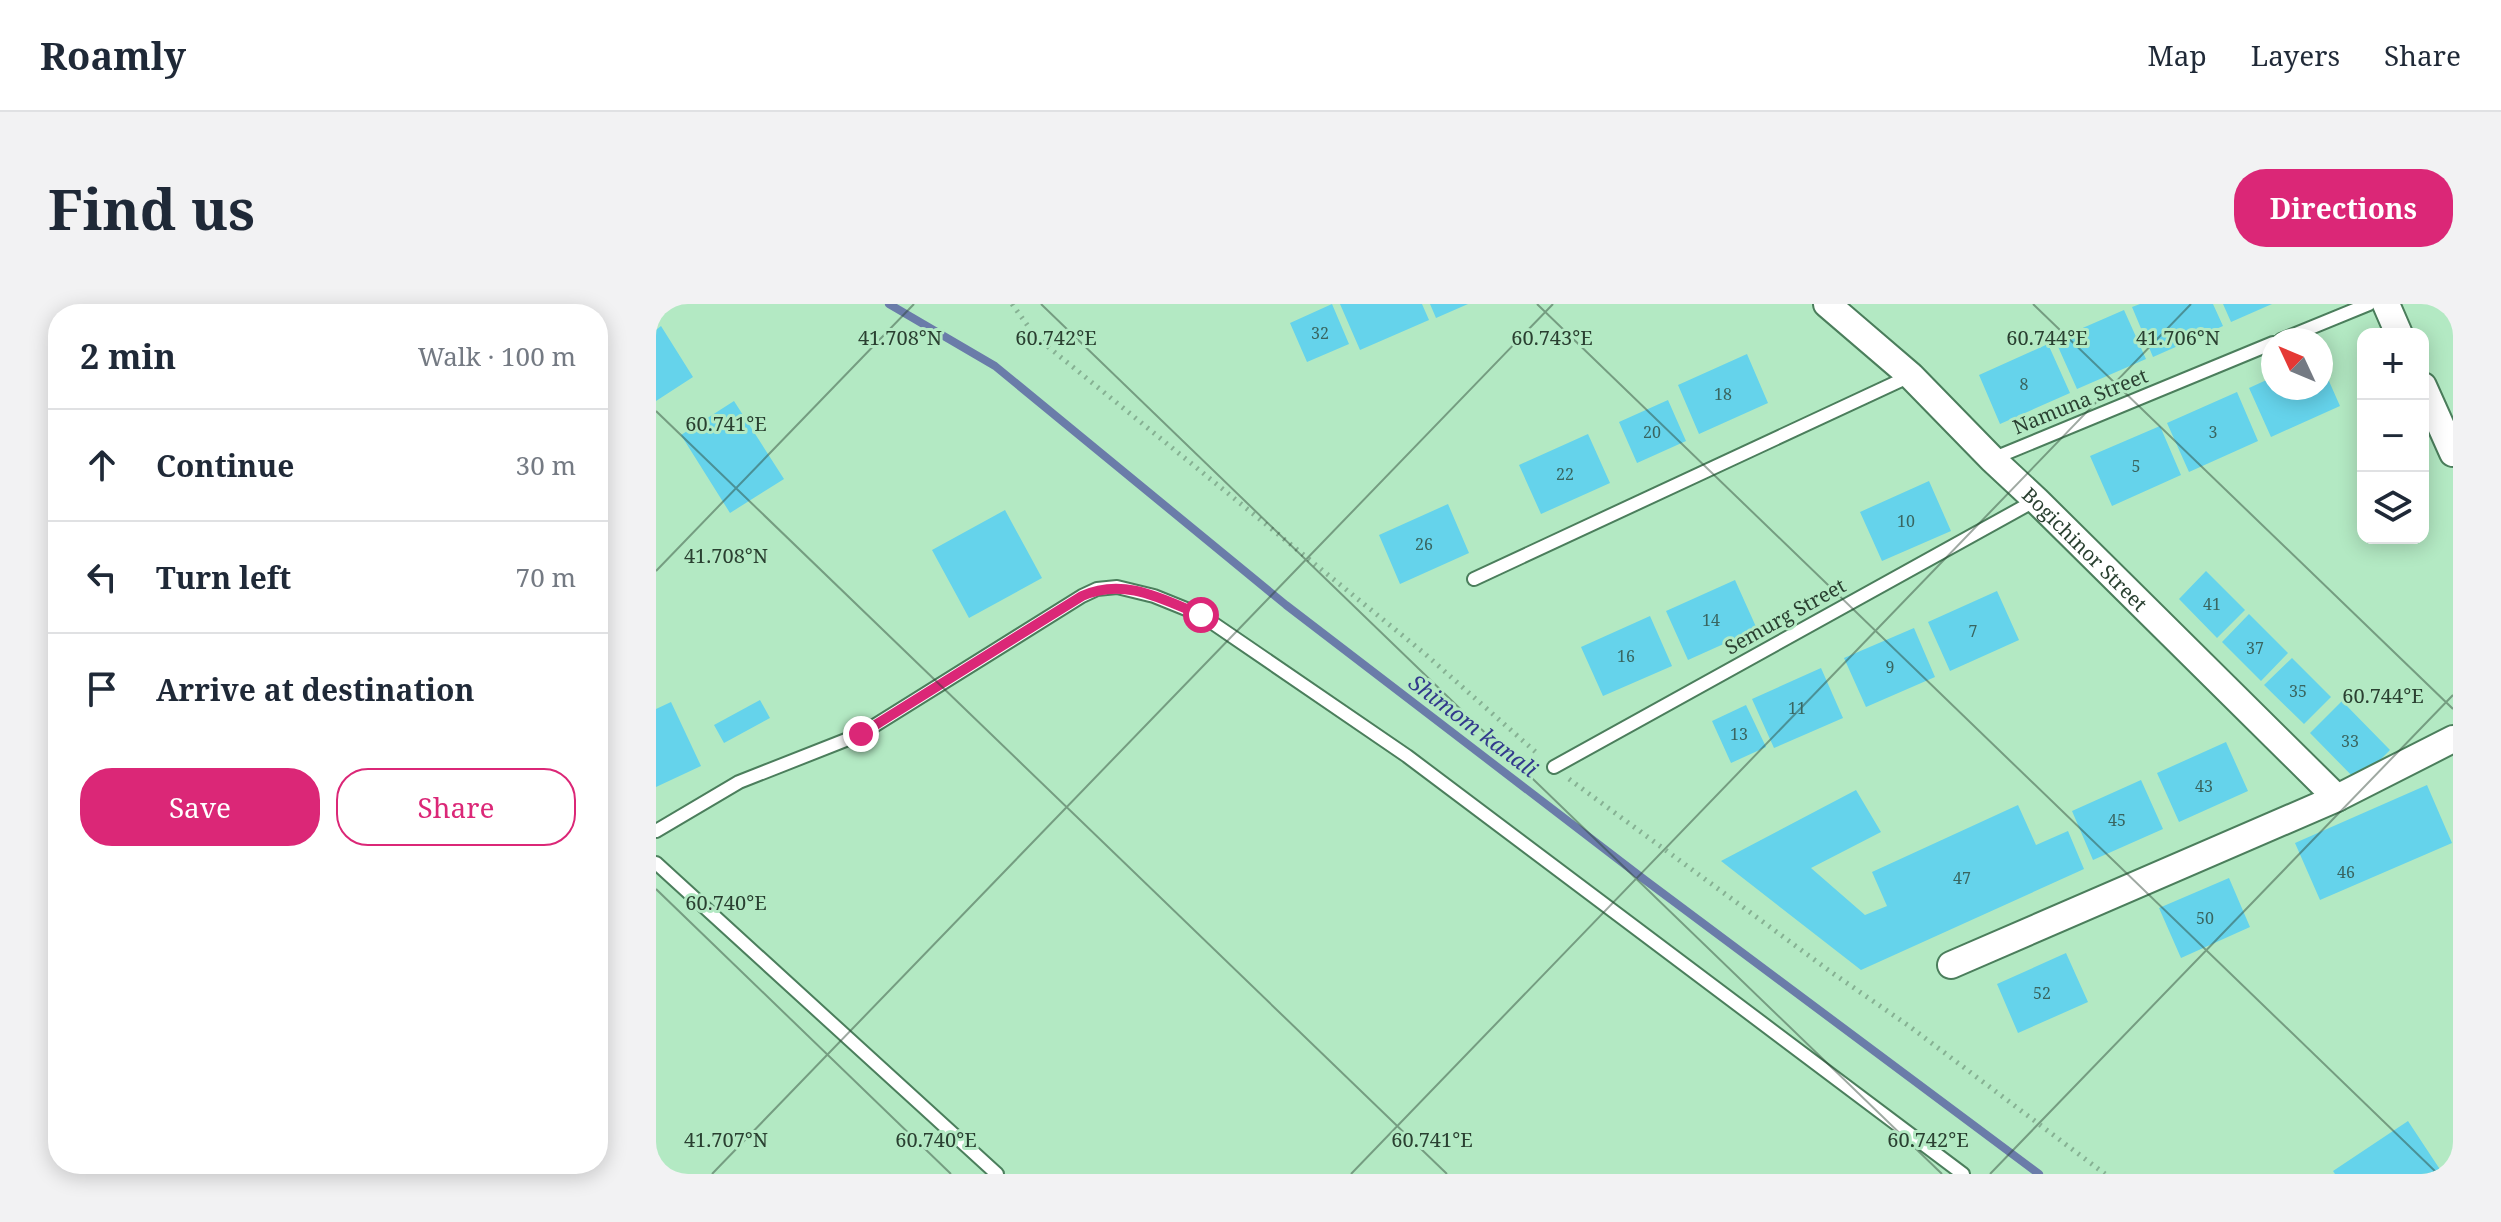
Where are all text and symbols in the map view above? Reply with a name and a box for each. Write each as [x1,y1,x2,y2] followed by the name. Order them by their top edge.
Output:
[40,29,186,81] text: Roamly
[2148,36,2207,74] text: Map
[2251,36,2340,74] text: Layers
[2384,36,2461,74] text: Share
[2234,169,2453,247] button: Directions
[48,170,255,246] text: Find us
[1311,322,1329,344] house number: 32
[858,324,942,351] text: 41.708°N
[1015,324,1097,351] text: 60.742°E
[1511,324,1593,351] text: 60.743°E
[2006,324,2088,351] text: 60.744°E
[2136,324,2220,351] text: 41.706°N
[2261,328,2333,400] north arrow
[2357,328,2429,544] map controls
[2357,328,2429,400] button: +
[80,333,176,379] text: 2 min
[418,338,576,374] text: Walk · 100 m
[2009,362,2151,440] street label: Namuna Street
[2020,373,2029,395] house number: 8
[1714,383,1732,405] house number: 18
[2357,400,2429,472] button: −
[685,410,767,437] text: 60.741°E
[1643,421,1661,443] house number: 20
[2209,421,2218,443] house number: 3
[80,443,124,487] icon: ahead
[156,445,294,486] text: Continue
[516,447,576,483] text: 30 m
[2132,455,2140,477] house number: 5
[1556,463,1574,485] house number: 22
[2357,472,2429,544] button: layers
[2017,481,2154,617] street label: Bogichinor Street
[1897,510,1915,532] house number: 10
[1415,533,1433,555] house number: 26
[684,542,768,569] text: 41.708°N
[80,555,124,599] icon: left
[156,557,291,598] text: Turn left
[516,559,576,595] text: 70 m
[1720,572,1850,660] street label: Semurg Street
[2203,593,2221,615] house number: 41
[1183,597,1219,633] route start
[1702,609,1720,631] house number: 14
[1969,620,1978,642] house number: 7
[2246,637,2264,659] house number: 37
[1617,645,1635,667] house number: 16
[1886,656,1894,678] house number: 9
[80,667,124,711] icon: arrive
[1403,667,1545,784] water label: Shimom kanali
[156,669,475,710] text: Arrive at destination
[2289,680,2307,702] house number: 35
[2342,682,2424,709] text: 60.744°E
[1788,697,1806,719] house number: 11
[843,716,879,752] route end
[1730,723,1748,745] house number: 13
[2341,730,2359,752] house number: 33
[80,768,320,846] button: Save
[336,768,576,846] button: Share
[2195,775,2213,797] house number: 43
[2108,809,2126,831] house number: 45
[2337,861,2355,883] house number: 46
[1953,867,1971,889] house number: 47
[685,889,767,916] text: 60.740°E
[2196,907,2214,929] house number: 50
[2033,982,2051,1004] house number: 52
[684,1126,768,1153] text: 41.707°N
[895,1126,977,1153] text: 60.740°E
[1391,1126,1473,1153] text: 60.741°E
[1887,1126,1969,1153] text: 60.742°E

